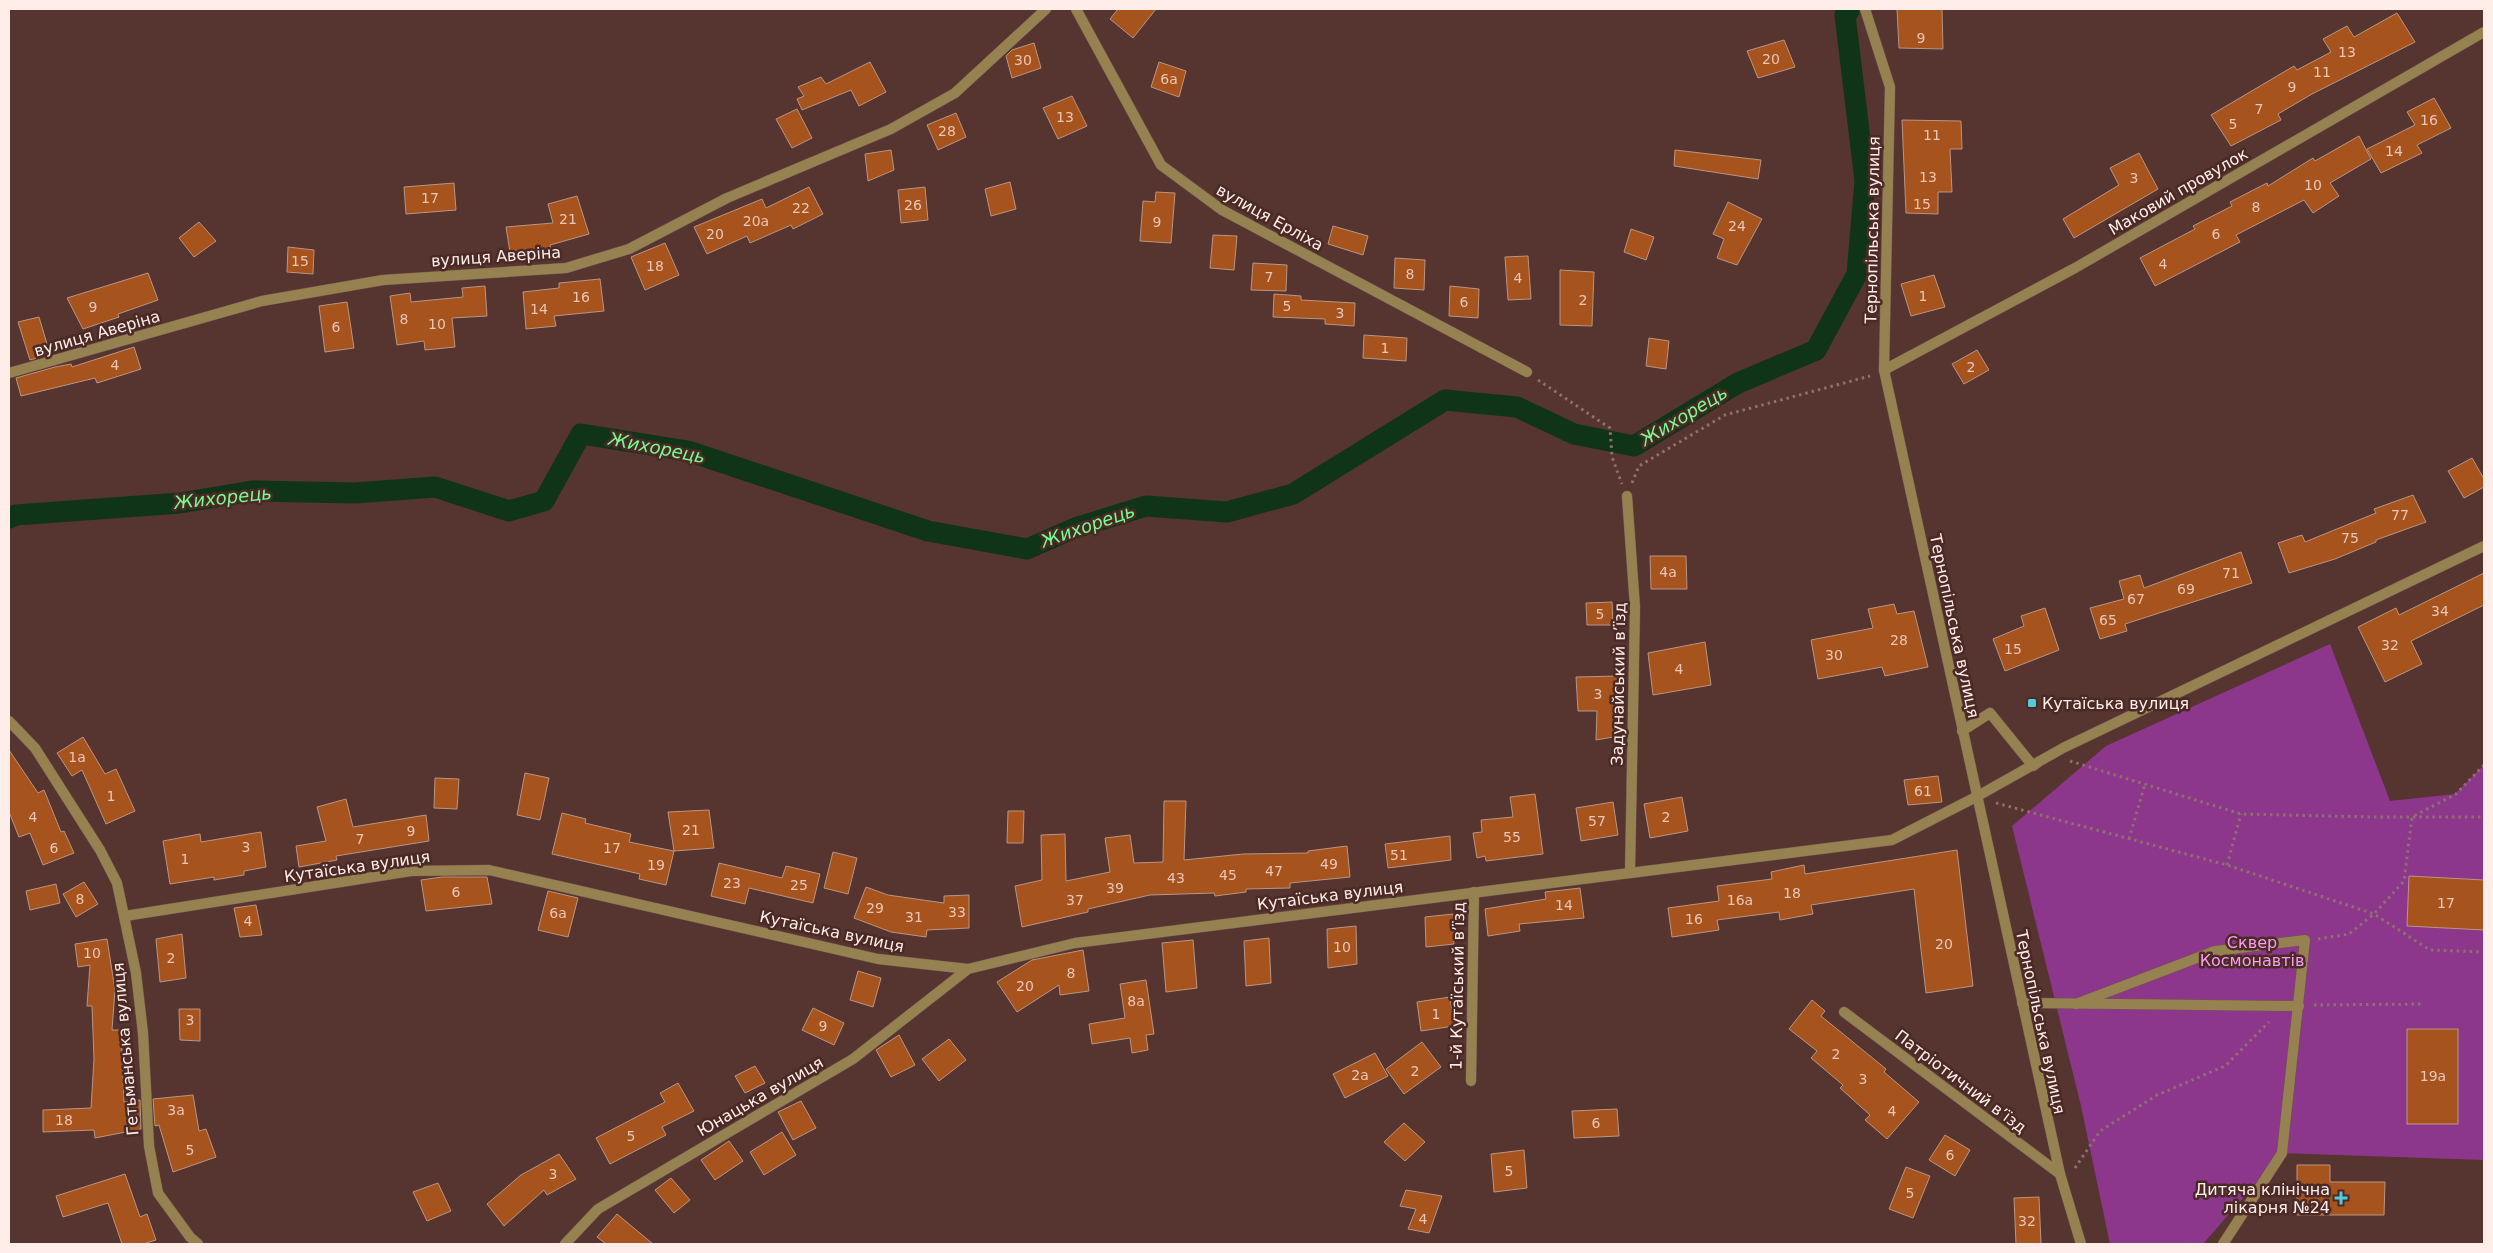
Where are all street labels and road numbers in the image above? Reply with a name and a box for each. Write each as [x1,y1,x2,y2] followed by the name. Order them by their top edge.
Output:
[1861,136,1884,325] street label: Тернопільська вулиця
[2105,144,2251,239] street label: Маковий провулок
[1213,180,1327,255] street label: вулиця Ерліха
[430,242,562,271] street label: вулиця Аверіна
[32,306,162,361] street label: вулиця Аверіна
[1926,531,1983,720] street label: Тернопільська вулиця
[1608,602,1629,766] street label: Задунайський в’їзд
[283,847,431,886] street label: Кутаїська вулиця
[1256,877,1404,914] street label: Кутаїська вулиця
[1447,902,1468,1070] street label: 1-й Кутаїський в’їзд
[758,907,906,956] street label: Кутаїська вулиця
[2012,927,2069,1116] street label: Тернопільська вулиця
[108,962,143,1136] street label: Гетьманська вулиця
[1891,1026,2030,1137] street label: Патріотичний в’їзд
[694,1053,827,1140] street label: Юнацька вулиця

